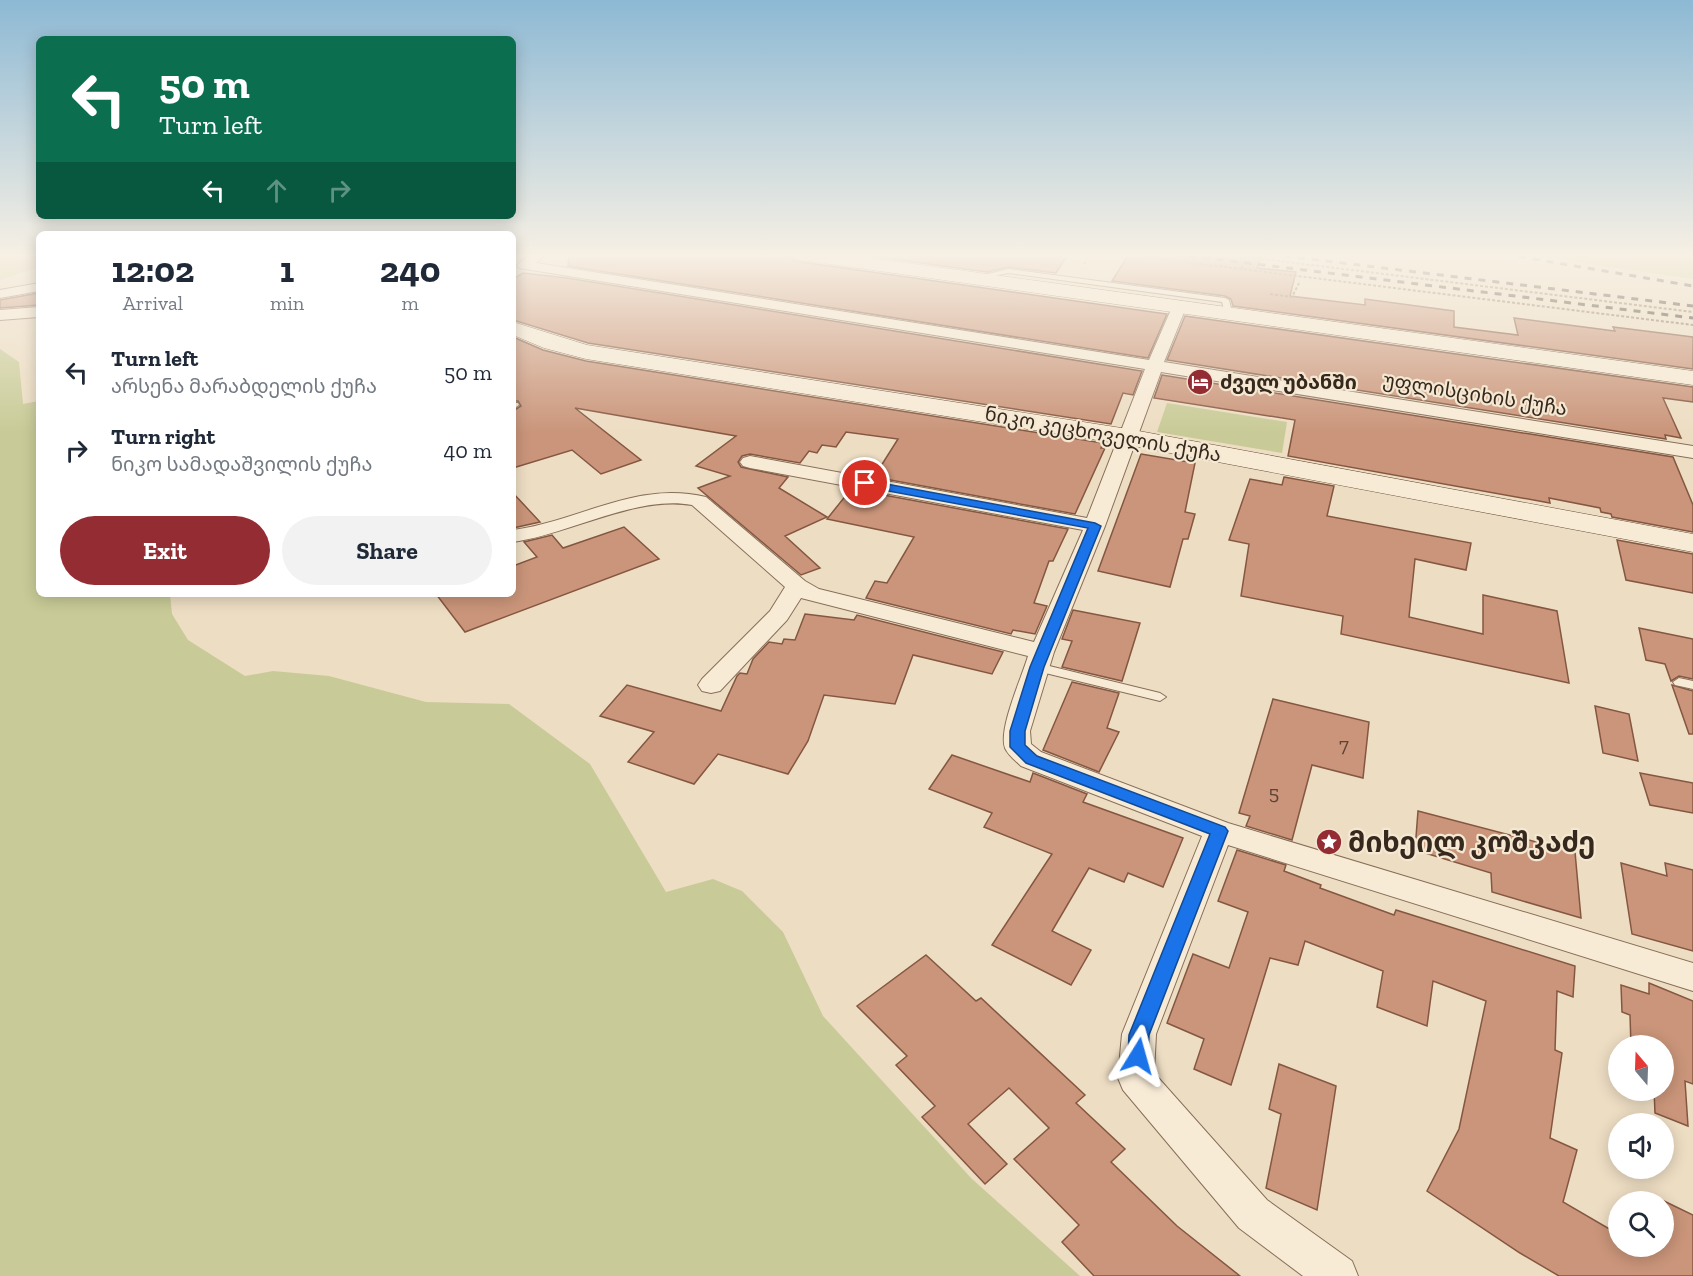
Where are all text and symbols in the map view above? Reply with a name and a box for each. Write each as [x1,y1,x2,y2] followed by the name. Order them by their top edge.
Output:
[159,58,250,109] text: 50 m
[60,60,138,138] icon: left
[159,109,262,141] text: Turn left
[197,174,230,207] icon: left
[260,174,293,207] icon: ahead
[323,174,356,207] icon: right
[112,248,194,291] text: 12:02
[280,248,294,291] text: 1
[380,248,440,291] text: 240
[123,291,183,315] text: Arrival
[270,291,304,315] text: min
[402,291,419,315] text: m
[111,345,198,372] text: Turn left
[60,356,93,389] icon: left
[444,359,492,386] text: 50 m
[1185,367,1215,397] hotel icon: ძველ უბანში
[1381,368,1569,421] street label: უფლისციხის ქუჩა
[1220,370,1357,394] place label: ძველ უბანში
[111,374,377,398] text: არსენა მარაბდელის ქუჩა
[983,401,1223,468] street label: ნიკო კეცხოველის ქუჩა
[111,423,215,450] text: Turn right
[60,434,93,467] icon: right
[443,437,492,464] text: 40 m
[111,452,373,476] text: ნიკო სამადაშვილის ქუჩა
[839,457,890,508] pin
[848,466,881,499] icon: arrive
[60,516,270,585] button: Exit
[282,516,492,585] button: Share
[1339,732,1349,757] house number: 7
[1269,780,1279,805] house number: 5
[1348,826,1595,860] place label: მიხეილ კოშკაძე
[1314,827,1344,857] place icon: მიხეილ კოშკაძე
[1106,1024,1170,1088] position arrow
[1608,1035,1674,1101] north arrow
[1608,1035,1674,1257] map controls
[1608,1113,1674,1179] button: sound
[1608,1191,1674,1257] button: search

